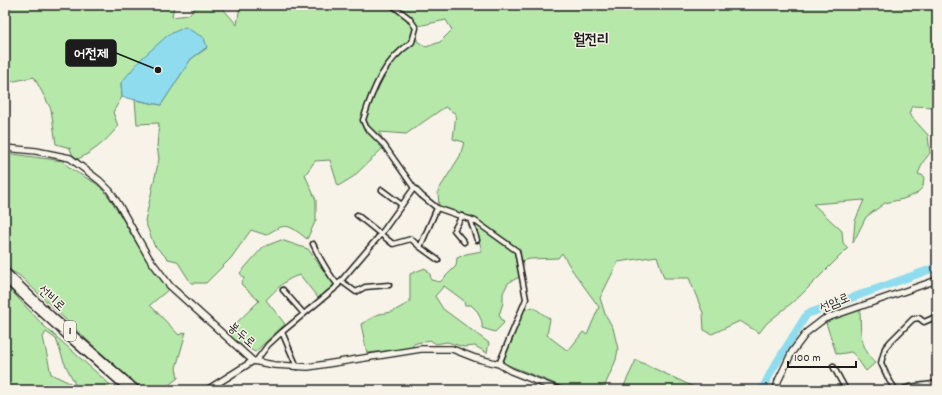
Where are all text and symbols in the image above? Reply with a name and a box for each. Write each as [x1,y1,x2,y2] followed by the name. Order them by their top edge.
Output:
[573,30,609,52] district label: 월전리
[66,40,116,66] callout: 어전제
[74,45,109,65] text: 어전제
[33,281,69,317] street label: 선비로
[817,289,853,319] street label: 선암로
[223,319,259,353] street label: 봉두로
[64,321,76,341] road number: 1
[788,343,856,369] scale bar
[794,350,821,367] text: 100 m

